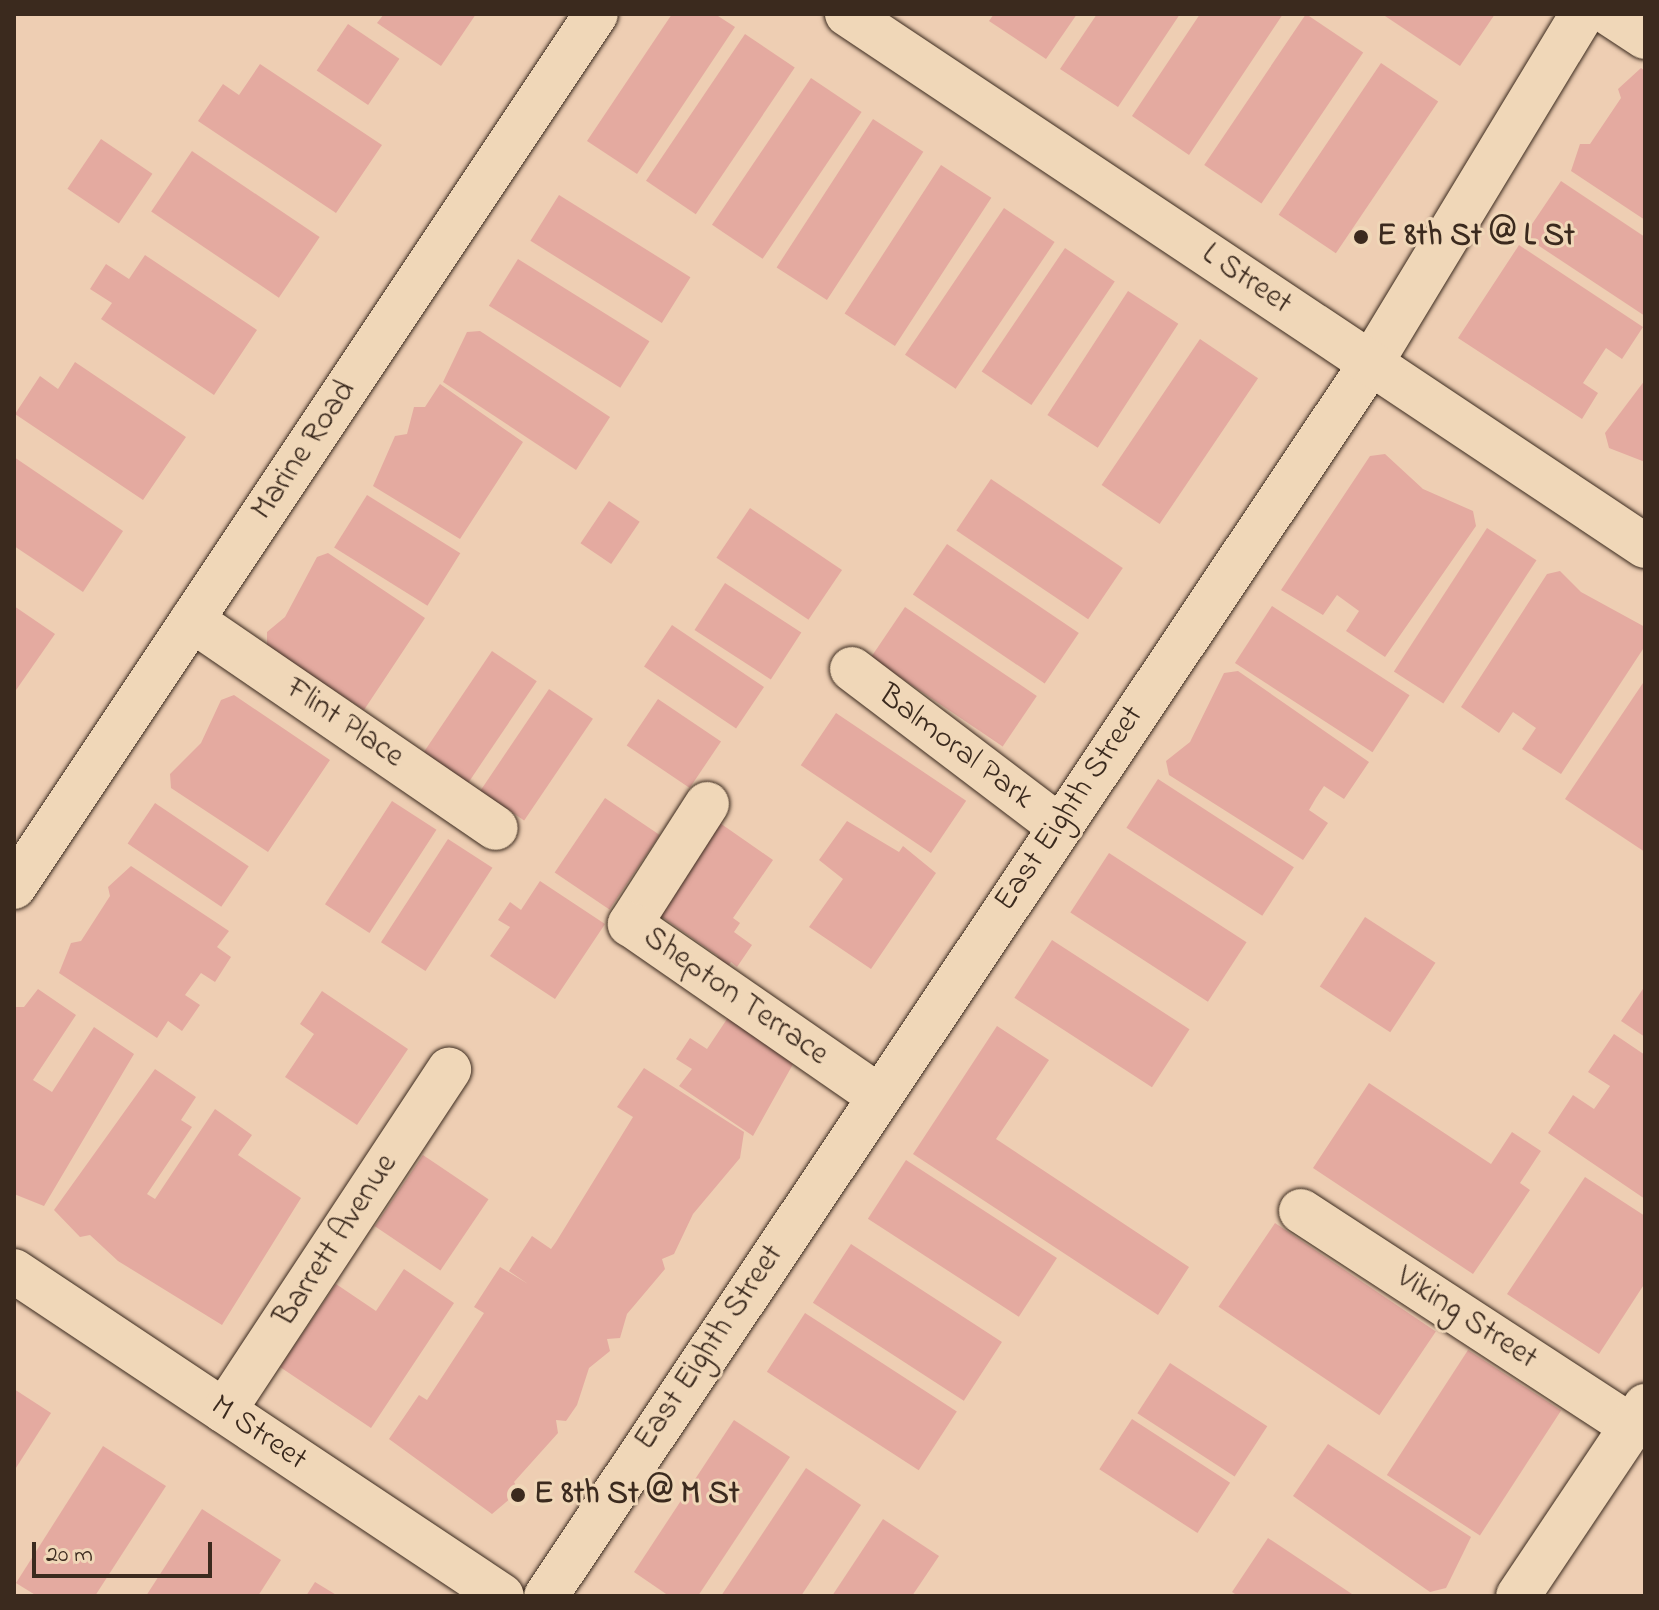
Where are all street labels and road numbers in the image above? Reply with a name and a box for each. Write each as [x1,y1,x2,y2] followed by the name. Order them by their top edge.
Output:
[1194,236,1298,324] street label: L Street
[244,374,366,528] street label: Marine Road
[278,671,410,777] street label: Flint Place
[870,677,1040,819] street label: Balmoral Park
[987,699,1153,919] street label: East Eighth Street
[635,919,835,1075] street label: Shepton Terrace
[267,1147,407,1335] street label: Barrett Avenue
[627,1238,793,1458] street label: East Eighth Street
[1388,1259,1544,1379] street label: Viking Street
[202,1388,314,1480] street label: M Street

